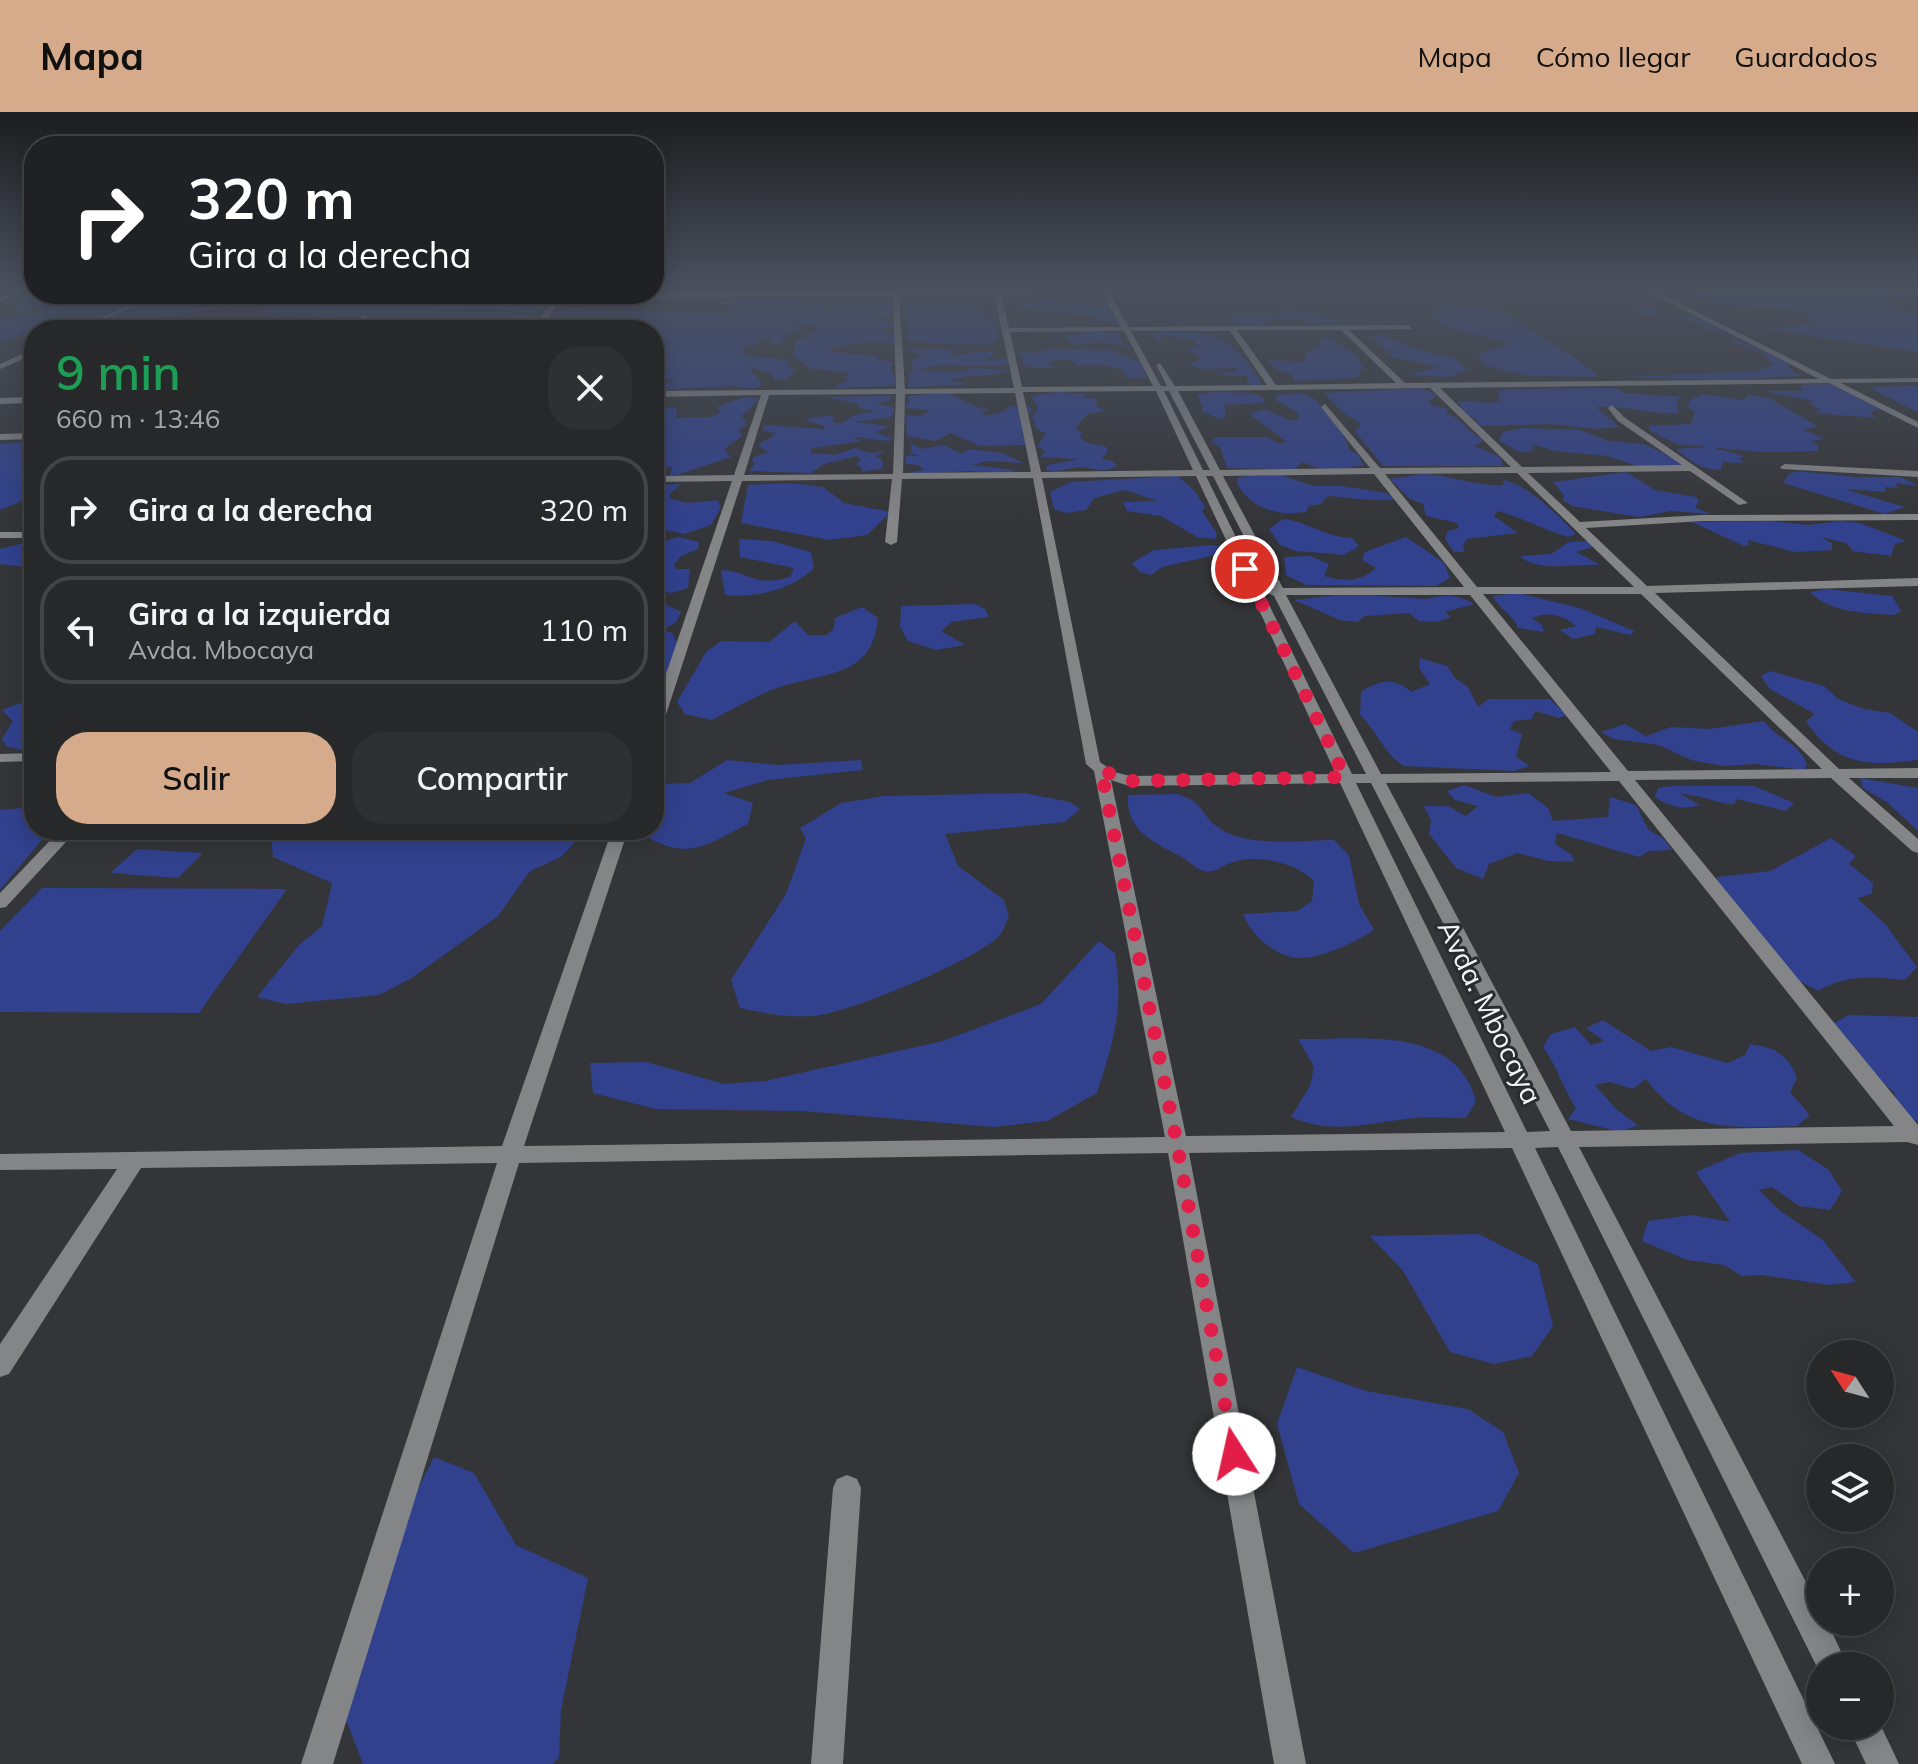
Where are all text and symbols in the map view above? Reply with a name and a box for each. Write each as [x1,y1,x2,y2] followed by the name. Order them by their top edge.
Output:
[40,32,144,80] text: Mapa
[1417,39,1492,74] text: Mapa
[1536,39,1690,74] text: Cómo llegar
[1734,39,1878,74] text: Guardados
[188,163,355,233] text: 320 m
[56,168,160,272] icon: right
[188,232,471,277] text: Gira a la derecha
[56,342,181,402] text: 9 min
[548,346,632,430] button: close
[56,402,220,435] text: 660 m · 13:46
[60,488,104,532] icon: right
[128,491,373,529] text: Gira a la derecha
[540,491,628,529] text: 320 m
[1211,535,1279,603] pin
[1223,547,1267,591] icon: arrive
[128,595,391,633] text: Gira a la izquierda
[60,608,104,652] icon: left
[540,611,628,649] text: 110 m
[128,633,314,666] text: Avda. Mbocaya
[56,732,336,824] button: Salir
[352,732,632,824] button: Compartir
[1431,914,1550,1110] street label: Avda. Mbocaya
[1806,1340,1894,1428] north arrow
[1806,1340,1894,1740] map controls
[1192,1412,1276,1496] position arrow
[1806,1444,1894,1532] button: layers
[1806,1548,1894,1636] button: +
[1806,1652,1894,1740] button: −

